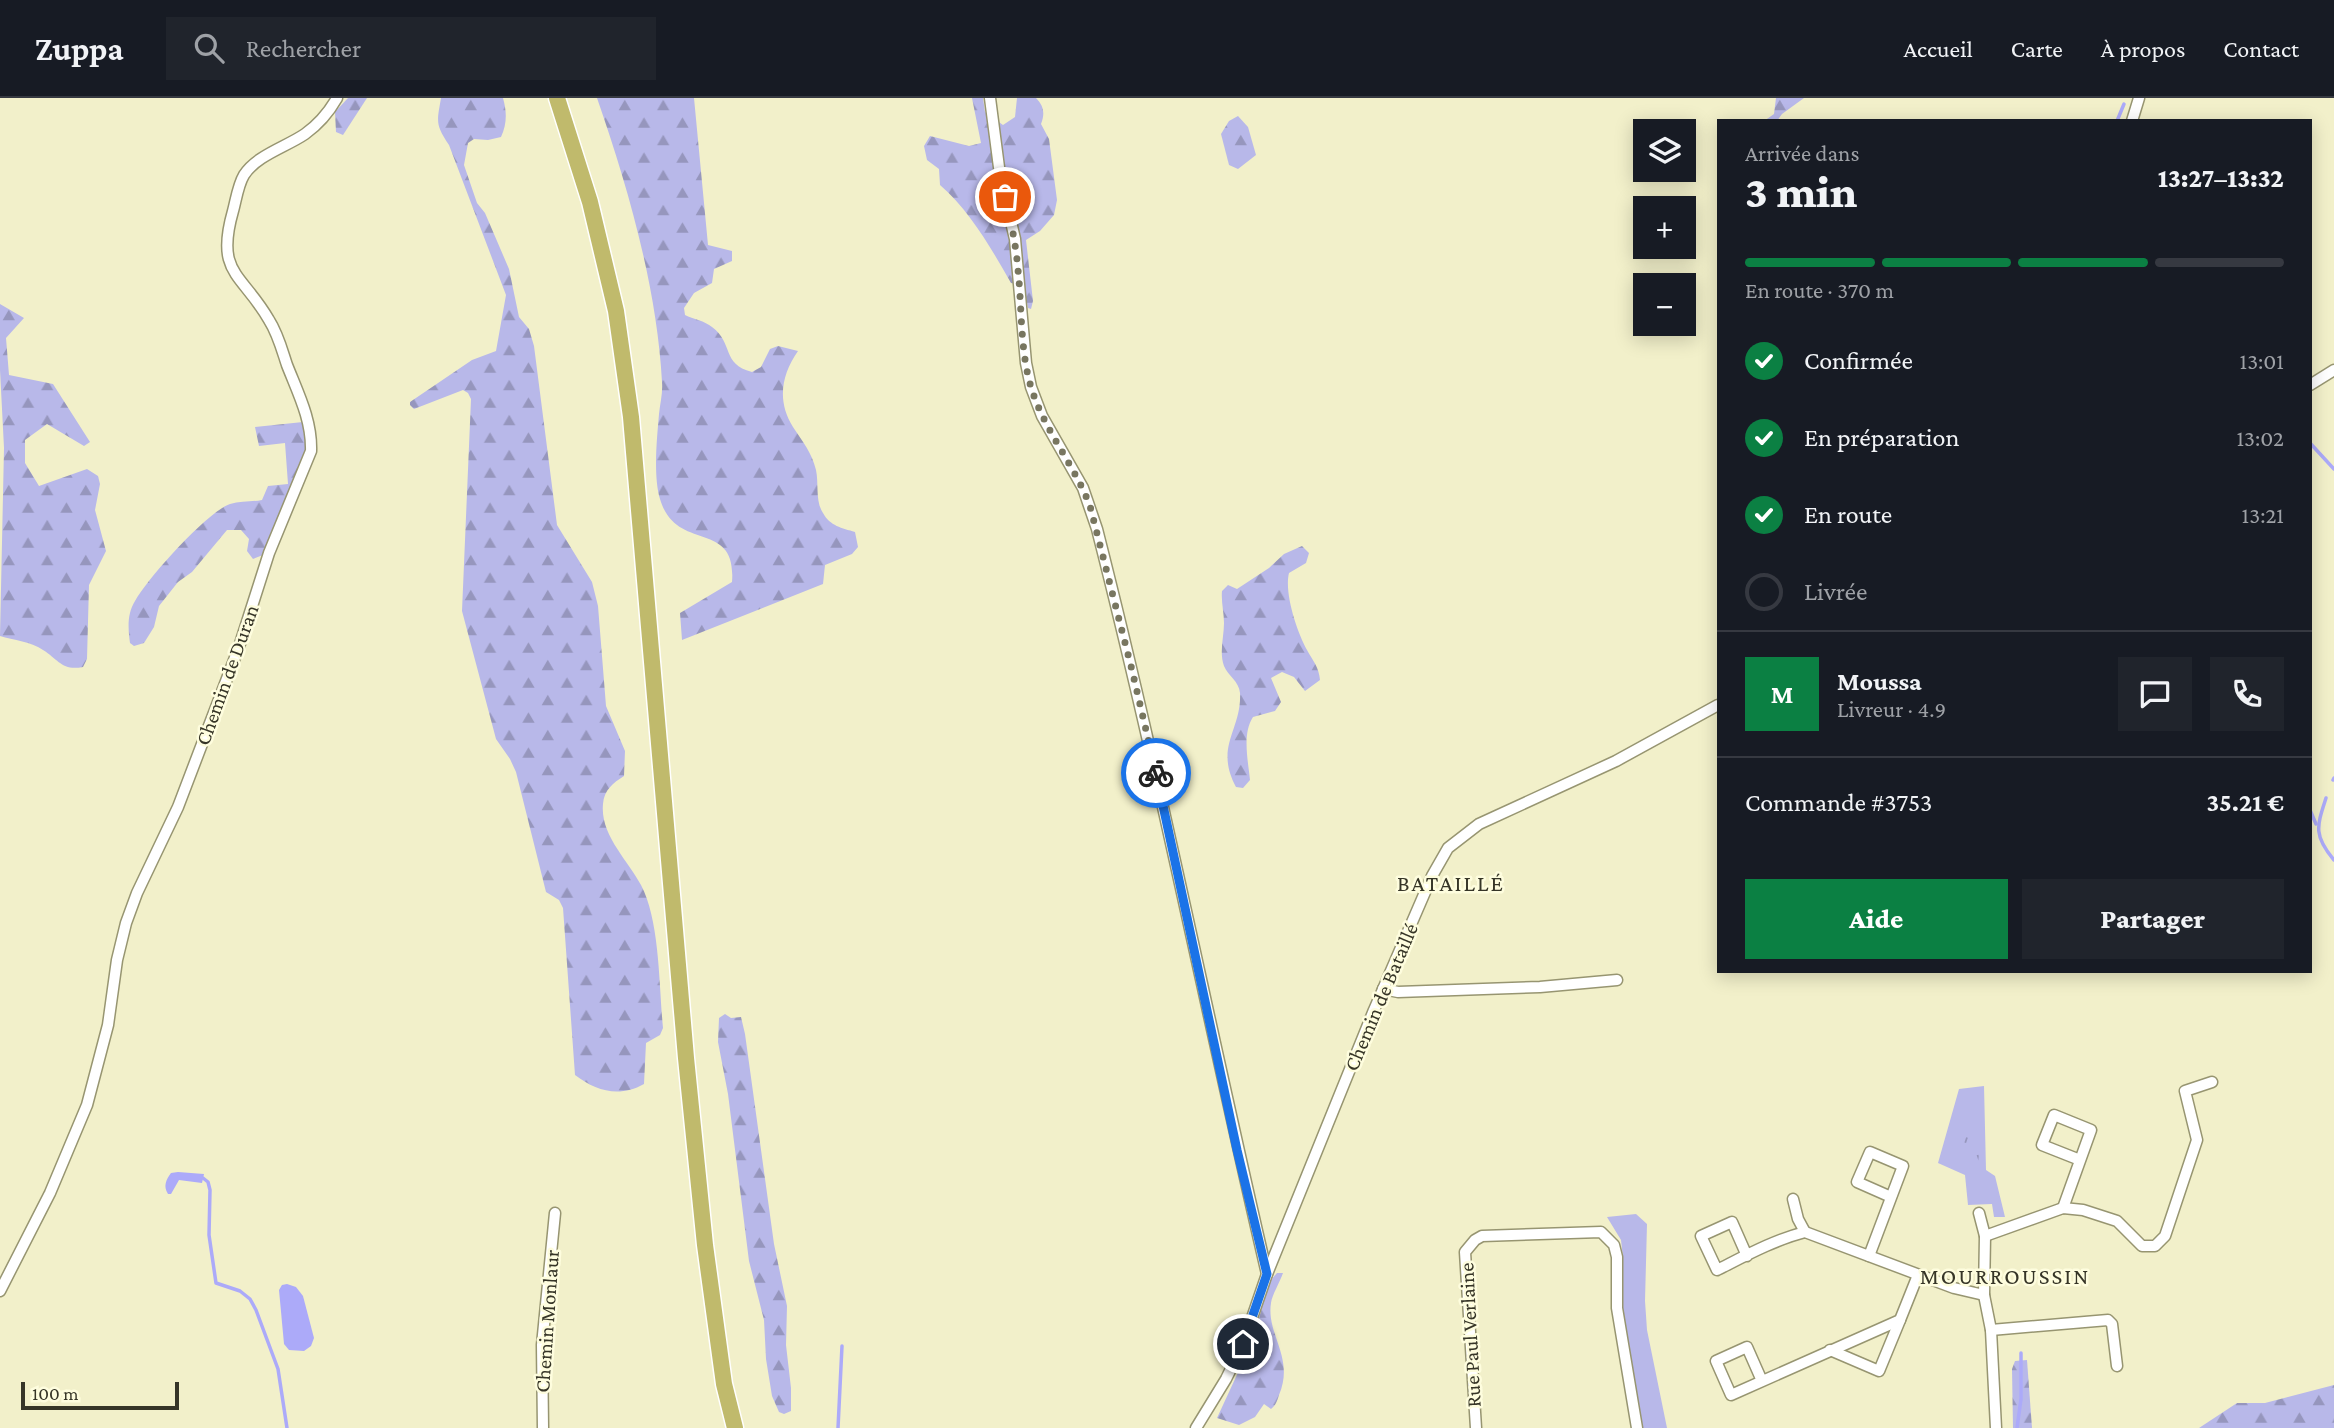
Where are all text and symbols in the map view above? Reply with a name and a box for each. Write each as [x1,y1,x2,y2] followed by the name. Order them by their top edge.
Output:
[166,17,656,80] search box
[190,29,228,67] icon: search
[35,30,124,67] text: Zuppa
[246,34,361,63] text: Rechercher
[1903,35,1973,62] text: Accueil
[2011,35,2063,62] text: Carte
[2101,35,2185,62] text: À propos
[2223,35,2299,62] text: Contact
[1633,119,1696,336] map controls
[1633,119,1696,182] button: layers
[1745,140,1860,166] text: Arrivée dans
[2158,164,2284,193] text: 13:27–13:32
[1745,166,1857,217] text: 3 min
[975,167,1035,227] pin
[986,178,1024,216] icon: bag
[1633,196,1696,259] button: +
[1633,273,1696,336] button: −
[1745,277,1894,303] text: En route · 370 m
[1745,342,1783,380] icon: check
[1804,346,1913,375] text: Confirmée
[2240,348,2284,374] text: 13:01
[1745,419,1783,457] icon: check
[1804,423,1959,452] text: En préparation
[2236,425,2284,451] text: 13:02
[1745,496,1783,534] icon: check
[1804,500,1892,529] text: En route
[2242,502,2284,528] text: 13:21
[1804,577,1867,606] text: Livrée
[190,601,264,749] street label: Chemin de Duran
[2118,657,2192,731] button: chat
[2210,657,2284,731] button: phone
[1837,667,1922,696] text: Moussa
[1771,680,1793,709] text: M
[1837,696,1946,722] text: Livreur · 4.9
[1121,738,1191,808] courier
[1137,754,1175,792] icon: bike
[1745,788,1932,817] text: Commande #3753
[2206,788,2284,817] text: 35.21 €
[1397,870,1505,896] district label: BATAILLÉ
[1745,879,2008,959] button: Aide
[2022,879,2284,959] button: Partager
[1339,919,1423,1075] street label: Chemin de Bataillé
[530,1248,564,1393] street label: Chemin Monlaur
[1454,1262,1486,1408] street label: Rue Paul Verlaine
[1920,1263,2090,1289] district label: MOURROUSSIN
[1213,1314,1273,1374] pin
[1224,1325,1262,1363] icon: home
[21,1379,178,1411] scale bar
[32,1383,79,1404] text: 100 m

